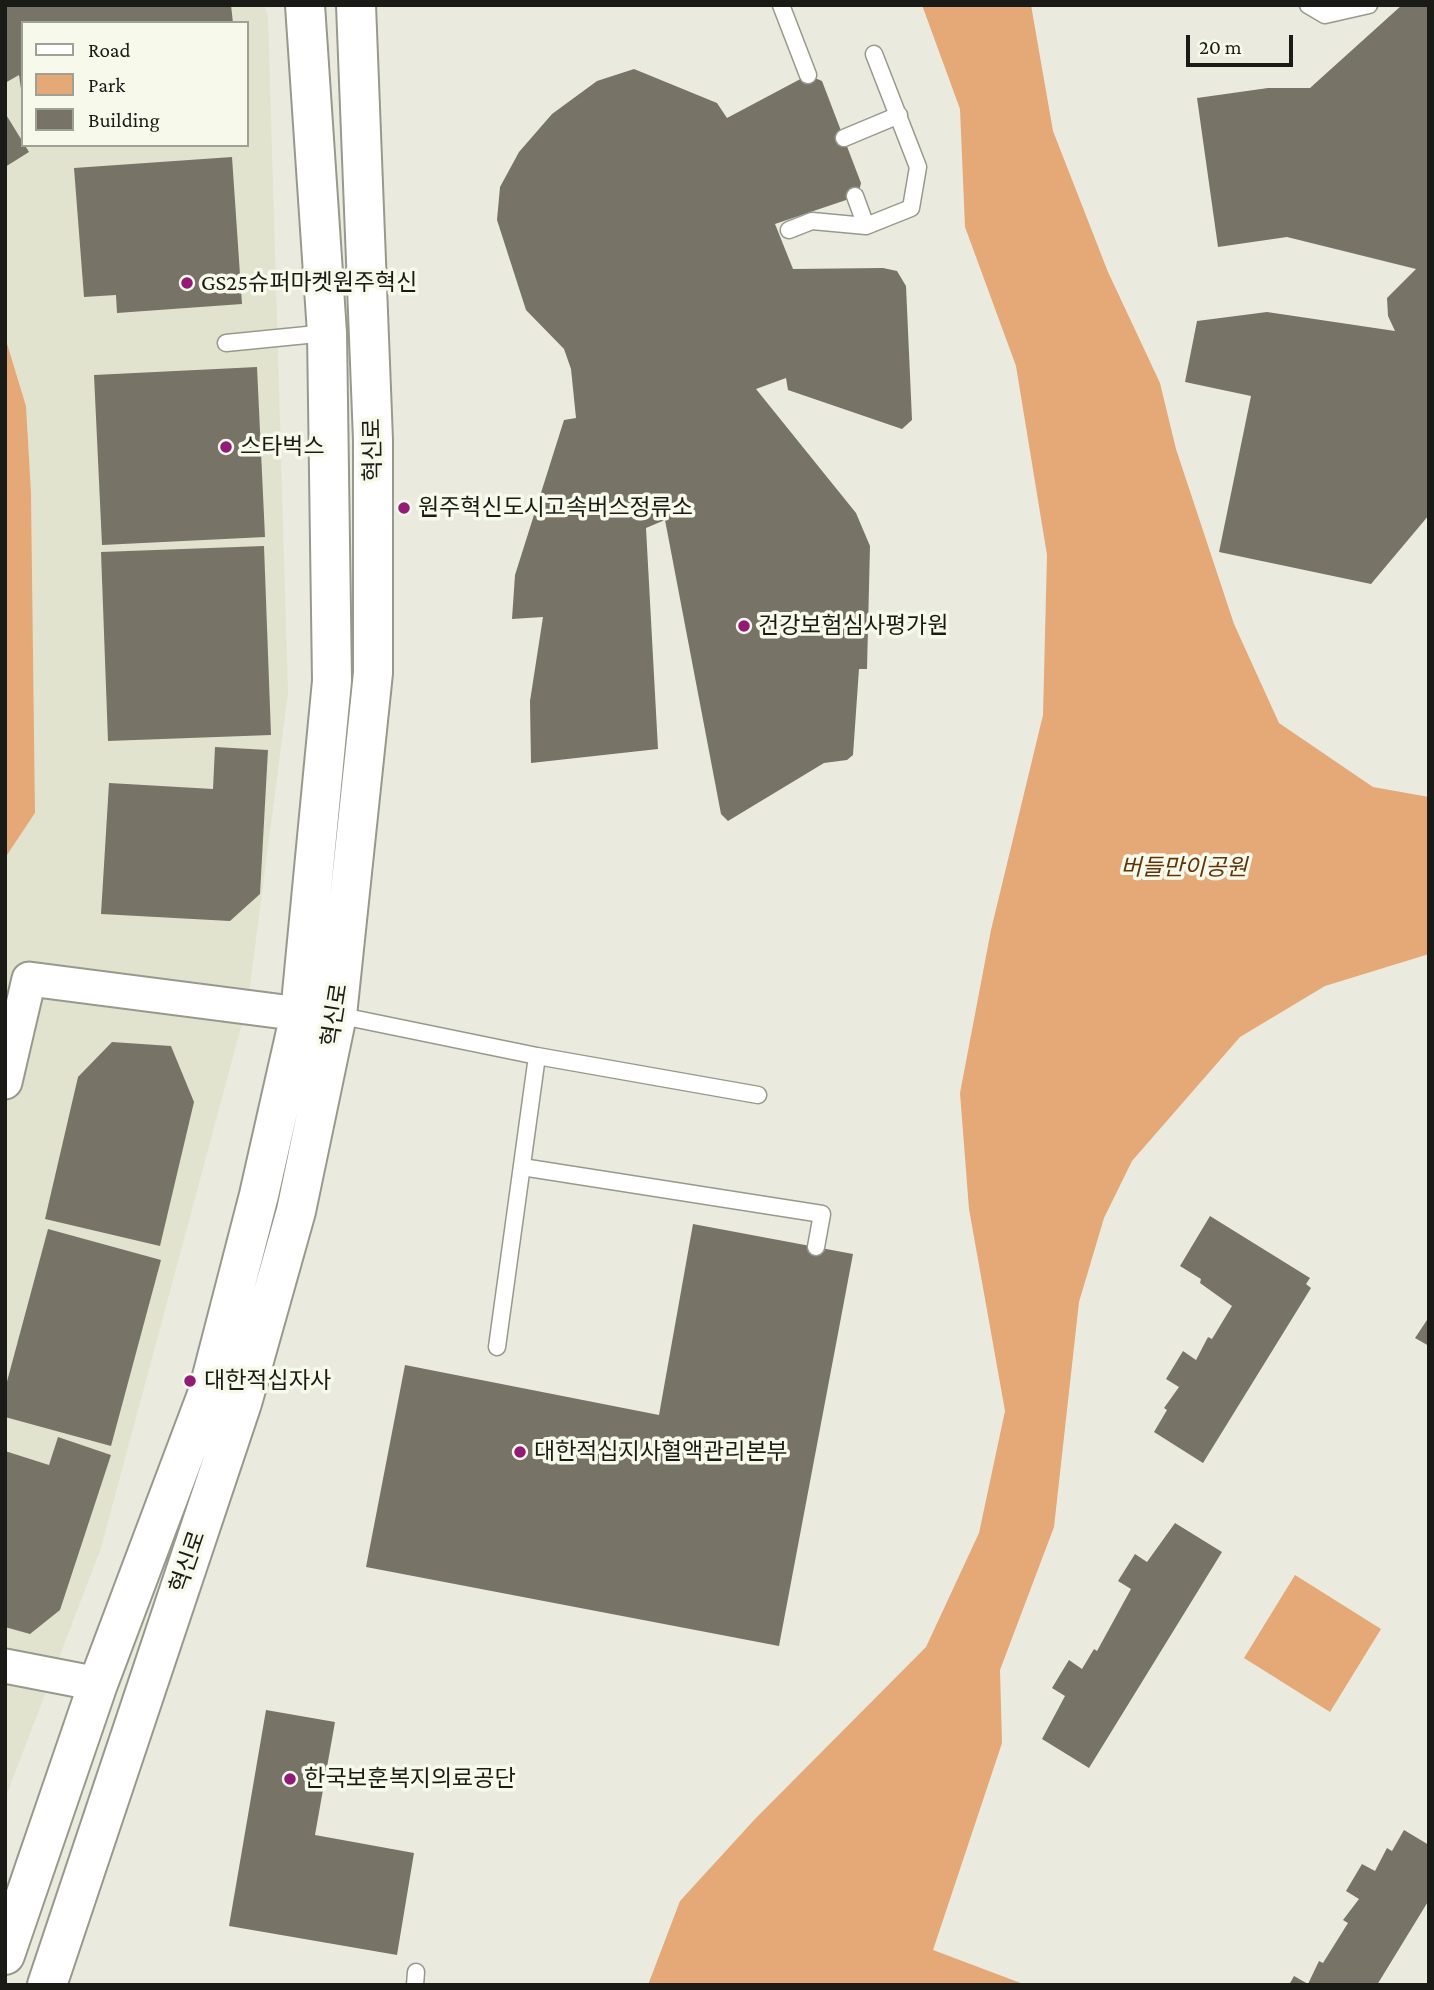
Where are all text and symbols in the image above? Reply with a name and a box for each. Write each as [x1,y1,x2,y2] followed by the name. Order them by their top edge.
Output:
[21,21,248,147] legend
[1189,21,1296,65] scale bar
[1199,35,1242,59] text: 20 m
[88,38,131,62] text: Road
[88,73,125,97] text: Park
[88,108,160,132] text: Building
[201,269,417,297] place label: GS25슈퍼마켓원주혁신
[179,275,195,291] marker: GS25슈퍼마켓원주혁신
[359,418,387,482] street label: 혁신로
[240,433,325,461] place label: 스타벅스
[218,439,234,455] marker: 스타벅스
[418,494,693,522] place label: 원주혁신도시고속버스정류소
[396,500,412,516] marker: 원주혁신도시고속버스정류소
[758,612,948,640] place label: 건강보험심사평가원
[736,618,752,634] marker: 건강보험심사평가원
[1121,854,1247,882] park label: 버들만이공원
[316,981,354,1049] street label: 혁신로
[204,1367,331,1395] place label: 대한적십자사
[182,1373,198,1389] marker: 대한적십자사
[534,1438,788,1466] place label: 대한적십지사혈액관리본부
[512,1444,528,1460] marker: 대한적십지사혈액관리본부
[165,1527,211,1597] street label: 혁신로
[304,1765,516,1793] place label: 한국보훈복지의료공단
[282,1771,298,1787] marker: 한국보훈복지의료공단

